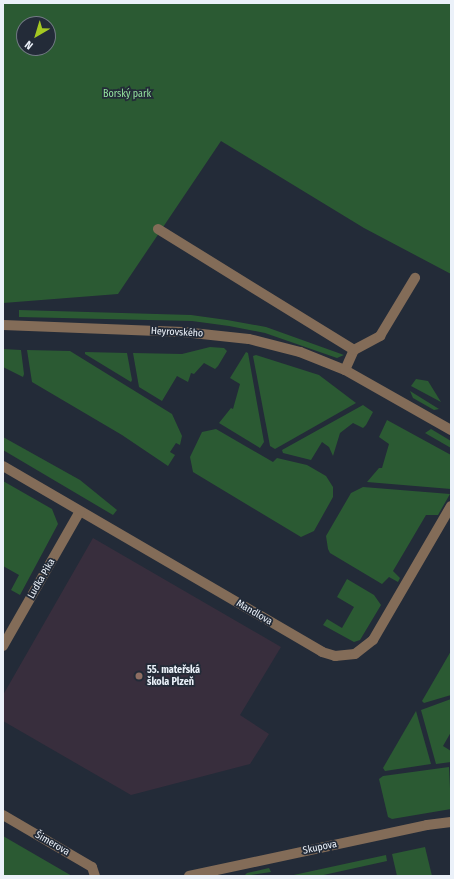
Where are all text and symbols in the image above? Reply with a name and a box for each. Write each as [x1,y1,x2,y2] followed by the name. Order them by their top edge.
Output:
[16,16,56,56] north arrow
[22,38,36,52] text: N
[103,89,151,101] park label: Borský park
[150,326,204,340] street label: Heyrovského
[26,557,58,601] street label: Luďka Pika
[234,598,274,628] street label: Mandlova
[147,664,200,688] place label: 55. mateřská škola Plzeň
[134,671,144,681] marker: 55. mateřská škola Plzeň
[33,829,71,859] street label: Šimerova
[302,839,338,857] street label: Skupova

